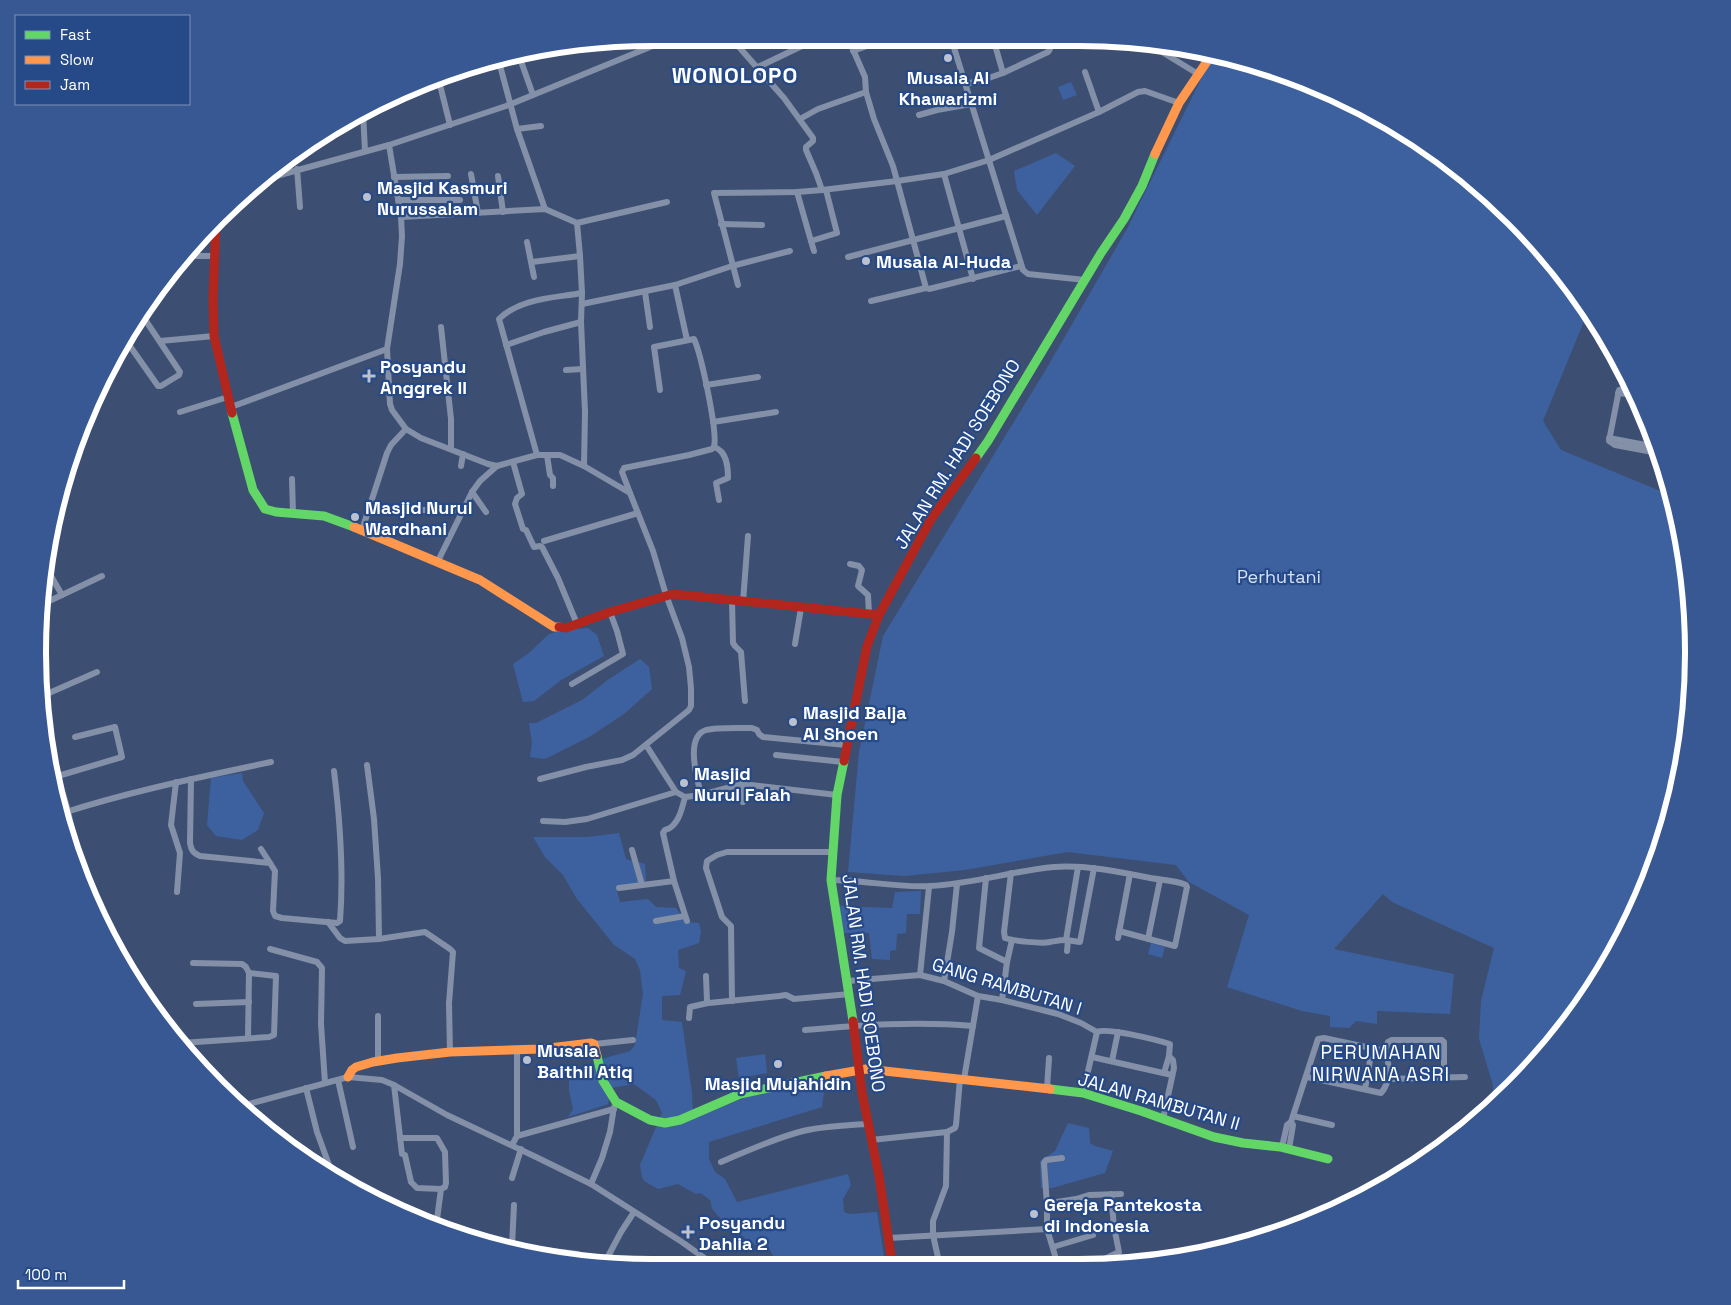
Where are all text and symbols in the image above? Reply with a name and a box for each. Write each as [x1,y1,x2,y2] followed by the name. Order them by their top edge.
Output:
[15,15,190,105] legend
[60,25,91,44] text: Fast
[60,50,94,69] text: Slow
[942,52,954,64] marker: Musala Al Khawarizmi
[672,61,798,89] district label: WONOLOPO
[899,66,997,110] place label: Musala Al Khawarizmi
[60,75,90,94] text: Jam
[377,176,508,220] place label: Masjid Kasmuri Nurussalam
[361,191,373,203] marker: Masjid Kasmuri Nurussalam
[876,250,1012,273] place label: Musala Al-Huda
[860,255,872,267] marker: Musala Al-Huda
[380,355,467,399] place label: Posyandu Anggrek II
[889,355,1025,553] street label: JALAN RM. HADI SOEBONO
[362,369,376,383] marker: Posyandu Anggrek II
[365,496,472,540] place label: Masjid Nurul Wardhani
[349,511,361,523] marker: Masjid Nurul Wardhani
[1237,565,1321,588] park label: Perhutani
[803,701,907,745] place label: Masjid Balja Al Shoen
[787,716,799,728] marker: Masjid Balja Al Shoen
[694,762,791,806] place label: Masjid Nurul Falah
[678,777,690,789] marker: Masjid Nurul Falah
[837,872,891,1094] street label: JALAN RM. HADI SOEBONO
[929,952,1085,1020] street label: GANG RAMBUTAN I
[537,1039,633,1083] place label: Musala Baithil Atiq
[1312,1040,1450,1087] district label: PERUMAHAN NIRWANA ASRI
[521,1054,533,1066] marker: Musala Baithil Atiq
[772,1058,784,1070] marker: Masjid Mujahidin
[1075,1067,1243,1135] street label: JALAN RAMBUTAN II
[705,1072,851,1095] place label: Masjid Mujahidin
[1044,1193,1203,1237] place label: Gereja Pantekosta di Indonesia
[1028,1208,1040,1220] marker: Gereja Pantekosta di Indonesia
[699,1211,785,1255] place label: Posyandu Dahlia 2
[681,1225,695,1239] marker: Posyandu Dahlia 2
[18,1258,124,1290] scale bar
[25,1265,67,1284] text: 100 m

